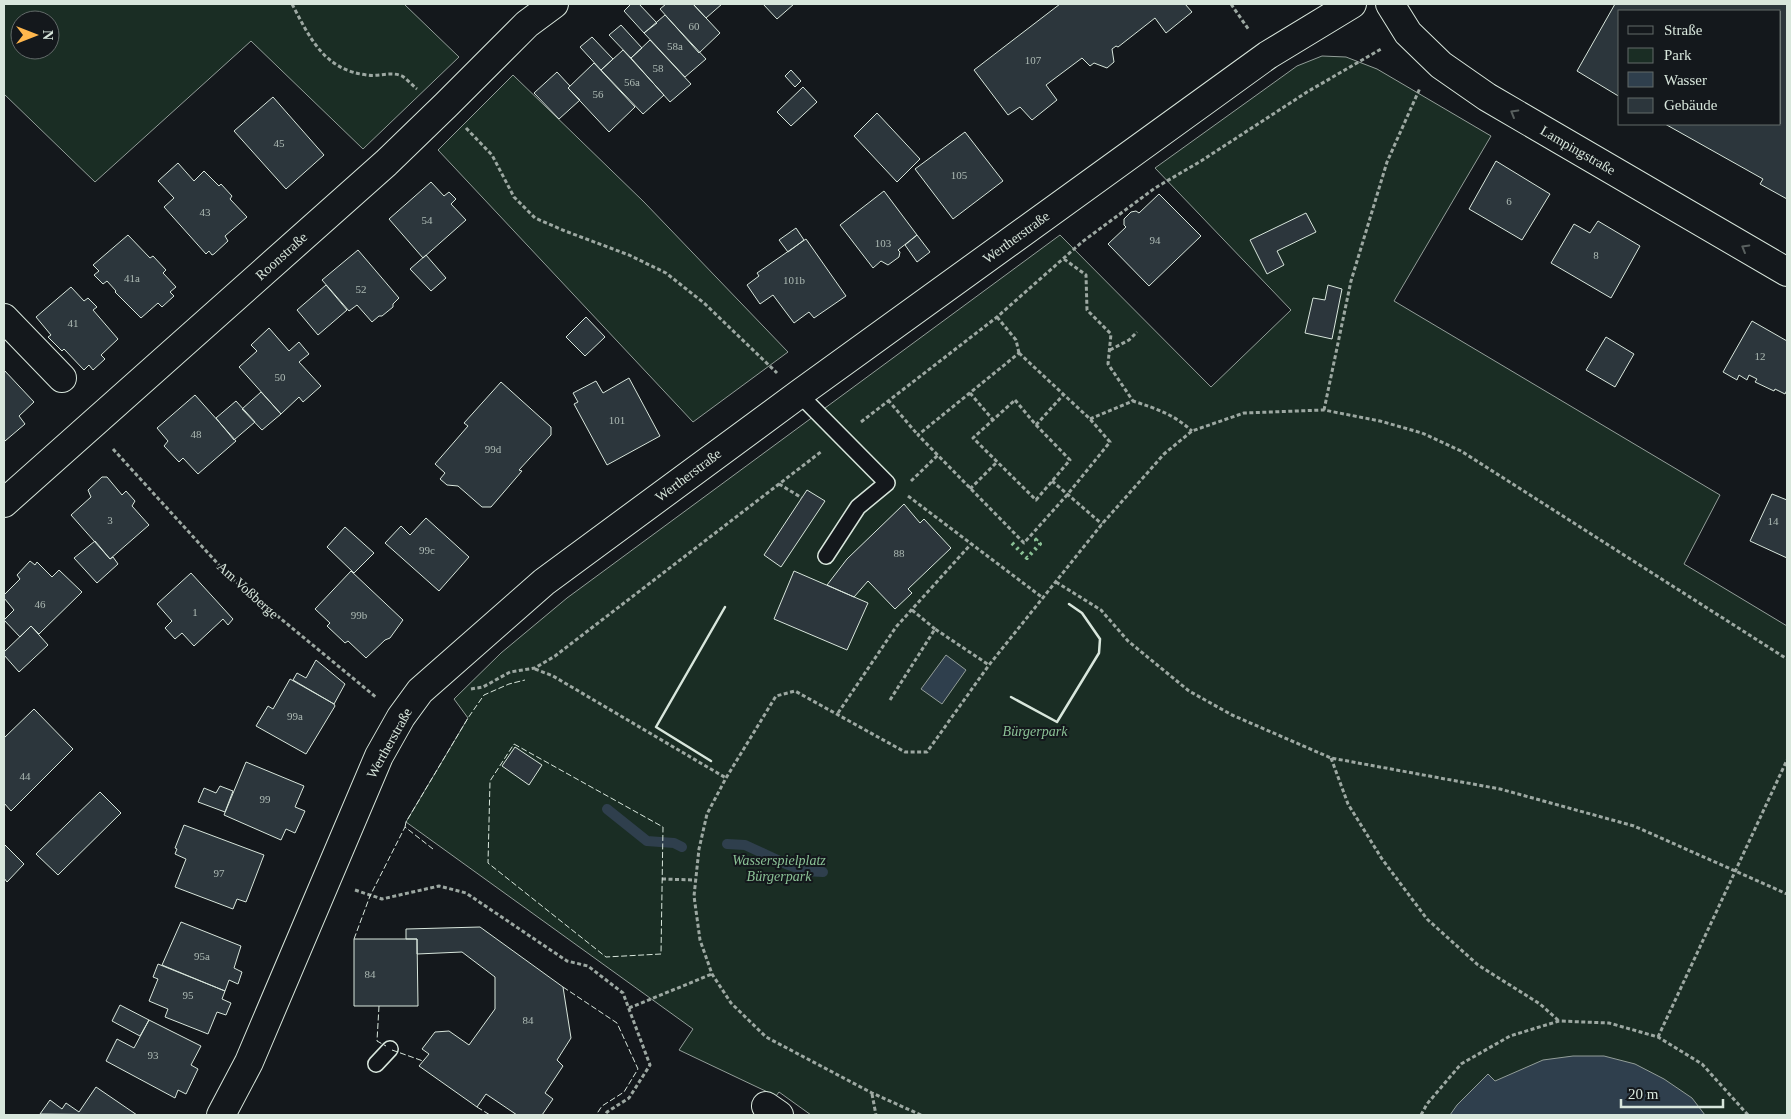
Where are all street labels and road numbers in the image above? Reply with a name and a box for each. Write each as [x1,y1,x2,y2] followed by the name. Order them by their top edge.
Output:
[1538,123,1618,178] street label: Lampingstraße
[980,208,1052,266] street label: Wertherstraße
[253,229,310,283] street label: Roonstraße
[653,446,724,505] street label: Wertherstraße
[214,559,281,622] street label: Am Voßberge
[364,705,415,781] street label: Wertherstraße

